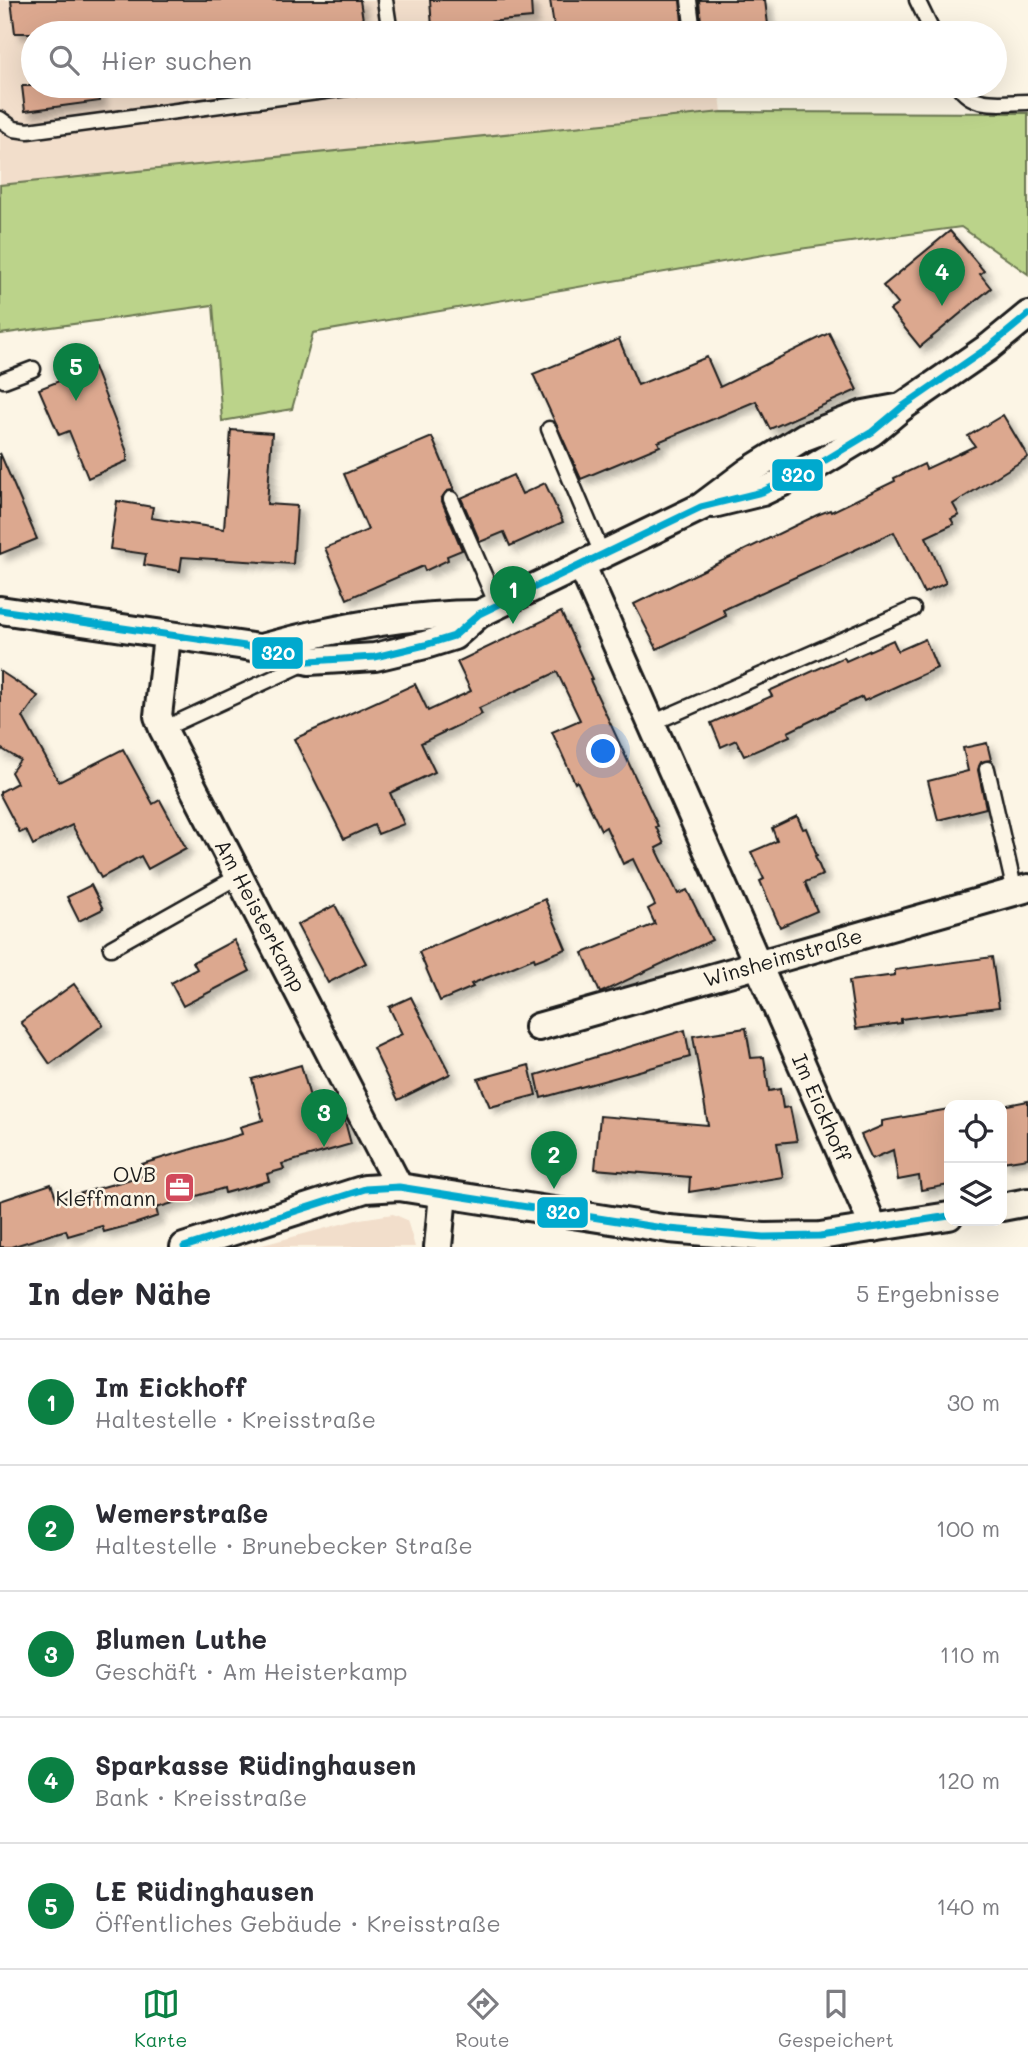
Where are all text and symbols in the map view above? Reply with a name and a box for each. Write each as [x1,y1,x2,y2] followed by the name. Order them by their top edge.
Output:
[21,21,1007,98] search box
[45,41,83,79] icon: search
[101,43,252,77] text: Hier suchen
[919,248,965,306] pin: 4
[53,343,99,401] pin: 5
[771,458,824,492] line badge: 320
[781,462,815,487] text: 320
[490,566,536,624] pin: 1
[251,636,304,670] line badge: 320
[261,640,295,665] text: 320
[586,734,620,768] your location
[210,834,313,996] street label: Am Heisterkamp
[700,921,865,992] street label: Winsheimstraße
[787,1049,858,1166] street label: Im Eickhoff
[301,1089,347,1147] pin: 3
[944,1100,1007,1226] map controls
[944,1100,1007,1163] button: locate
[531,1131,577,1189] pin: 2
[56,1160,156,1211] place label: OVB Kleffmann
[944,1163,1007,1226] button: layers
[162,1170,196,1204] office icon: OVB Kleffmann
[536,1196,589,1229] line badge: 320
[546,1199,580,1224] text: 320
[28,1273,211,1313] text: In der Nähe
[856,1278,1000,1308] text: 5 Ergebnisse
[95,1370,246,1404] text: Im Eickhoff
[46,1387,56,1417] text: 1
[947,1387,1000,1417] text: 30 m
[95,1404,376,1434] text: Haltestelle · Kreisstraße
[95,1496,268,1530] text: Wemerstraße
[45,1513,57,1543] text: 2
[936,1513,1000,1543] text: 100 m
[95,1530,473,1560] text: Haltestelle · Brunebecker Straße
[95,1622,267,1656] text: Blumen Luthe
[44,1639,58,1669] text: 3
[940,1639,1000,1669] text: 110 m
[95,1656,408,1686] text: Geschäft · Am Heisterkamp
[95,1748,416,1782] text: Sparkasse Rüdinghausen
[44,1765,58,1795] text: 4
[937,1765,1000,1795] text: 120 m
[95,1782,307,1812] text: Bank · Kreisstraße
[95,1874,314,1908] text: LE Rüdinghausen
[44,1891,58,1921] text: 5
[936,1891,1000,1921] text: 140 m
[95,1908,501,1938] text: Öffentliches Gebäude · Kreisstraße
[134,1985,187,2052] tab: Karte
[456,1985,510,2052] tab: Route
[778,1985,894,2052] tab: Gespeichert

